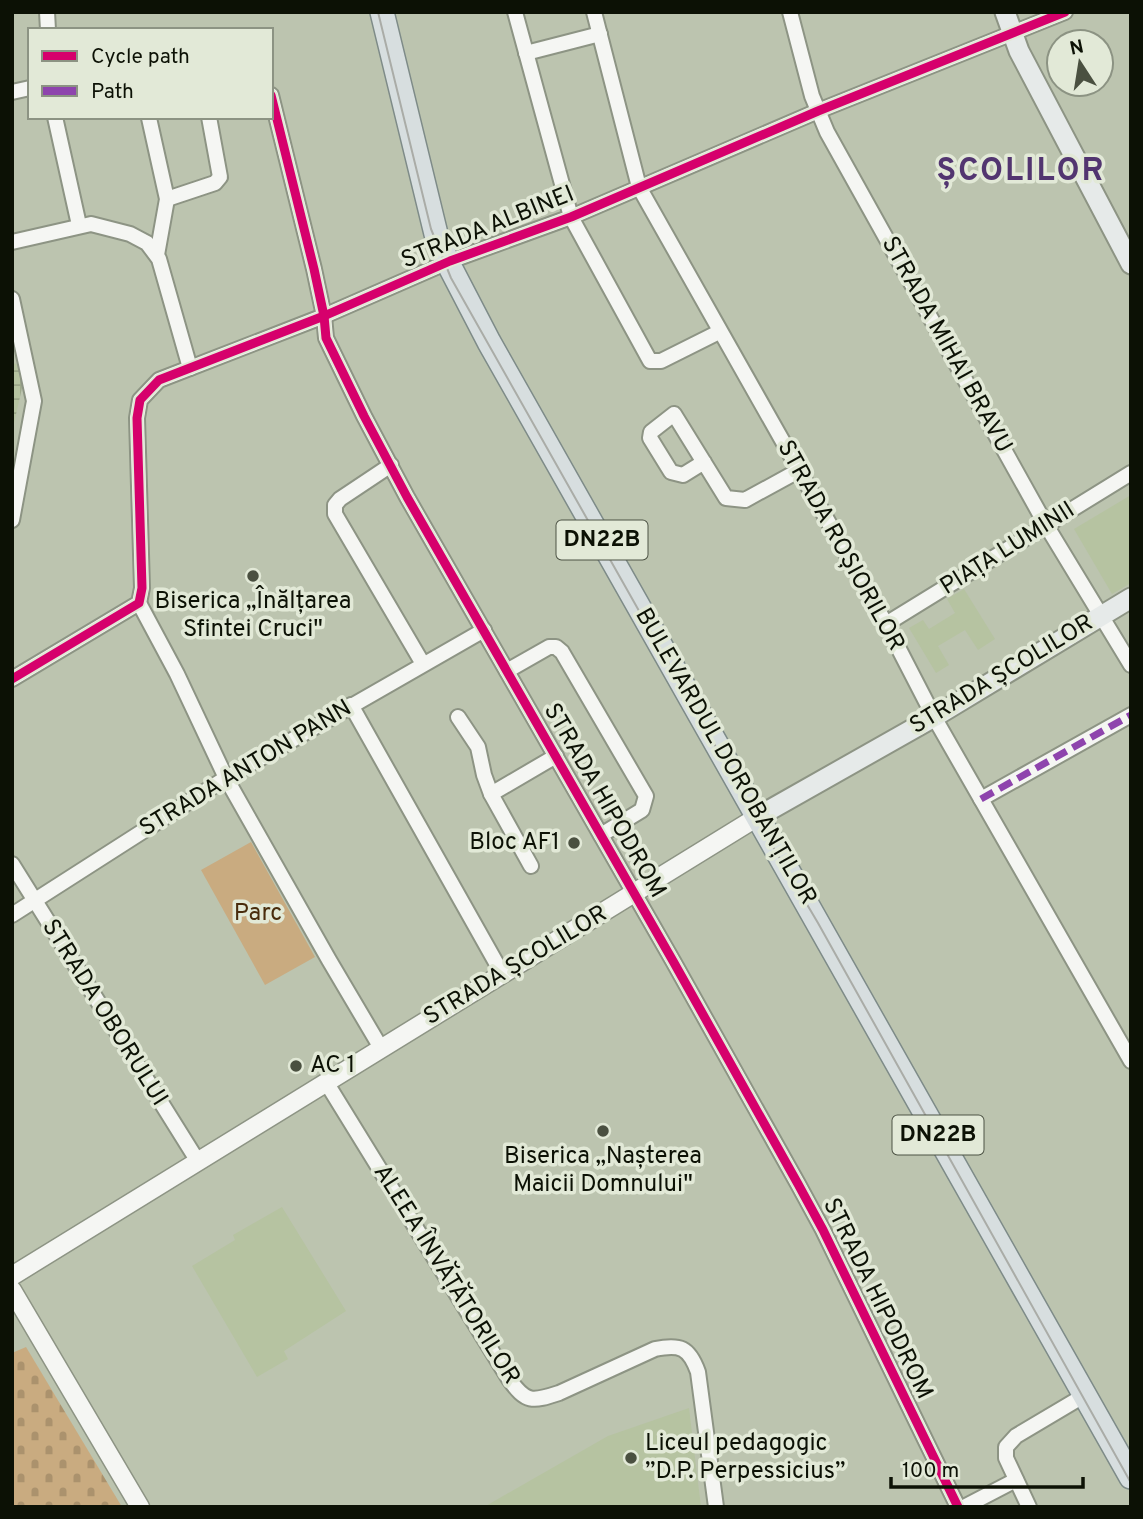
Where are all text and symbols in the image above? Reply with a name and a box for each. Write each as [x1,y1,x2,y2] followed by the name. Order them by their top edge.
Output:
[28,28,273,119] legend
[1045,28,1115,98] north arrow
[1068,35,1086,61] text: N
[91,44,190,71] text: Cycle path
[91,79,134,106] text: Path
[936,152,1106,192] district label: ȘCOLILOR
[397,180,579,276] street label: STRADA ALBINEI
[874,231,1018,459] street label: STRADA MIHAI BRAVU
[770,435,910,657] street label: STRADA ROȘIORILOR
[935,496,1081,602] street label: PIAȚA LUMINII
[556,520,648,560] road number: DN22B
[245,568,261,584] marker: Biserica „Înălțarea Sfintei Cruci"
[155,585,351,645] place label: Biserica „Înălțarea Sfintei Cruci"
[627,603,823,911] street label: BULEVARDUL DOROBANȚILOR
[905,608,1099,742] street label: STRADA ȘCOLILOR
[134,694,358,844] street label: STRADA ANTON PANN
[536,698,672,904] street label: STRADA HIPODROM
[469,828,560,858] place label: Bloc AF1
[566,835,582,851] marker: Bloc AF1
[234,899,282,929] park label: Parc
[419,899,613,1033] street label: STRADA ȘCOLILOR
[34,914,174,1112] street label: STRADA OBORULUI
[310,1051,355,1081] place label: AC 1
[288,1058,304,1074] marker: AC 1
[892,1116,984,1154] road number: DN22B
[595,1123,611,1139] marker: Biserica „Nașterea Maicii Domnului"
[504,1142,702,1200] place label: Biserica „Nașterea Maicii Domnului"
[366,1158,528,1391] street label: ALEEA ÎNVĂȚĂTORILOR
[815,1194,939,1404] street label: STRADA HIPODROM
[645,1429,845,1487] place label: Liceul pedagogic ”D.P. Perpessicius”
[891,1446,1084,1490] scale bar
[623,1450,639,1466] marker: Liceul pedagogic ”D.P. Perpessicius”
[902,1458,959,1485] text: 100 m

